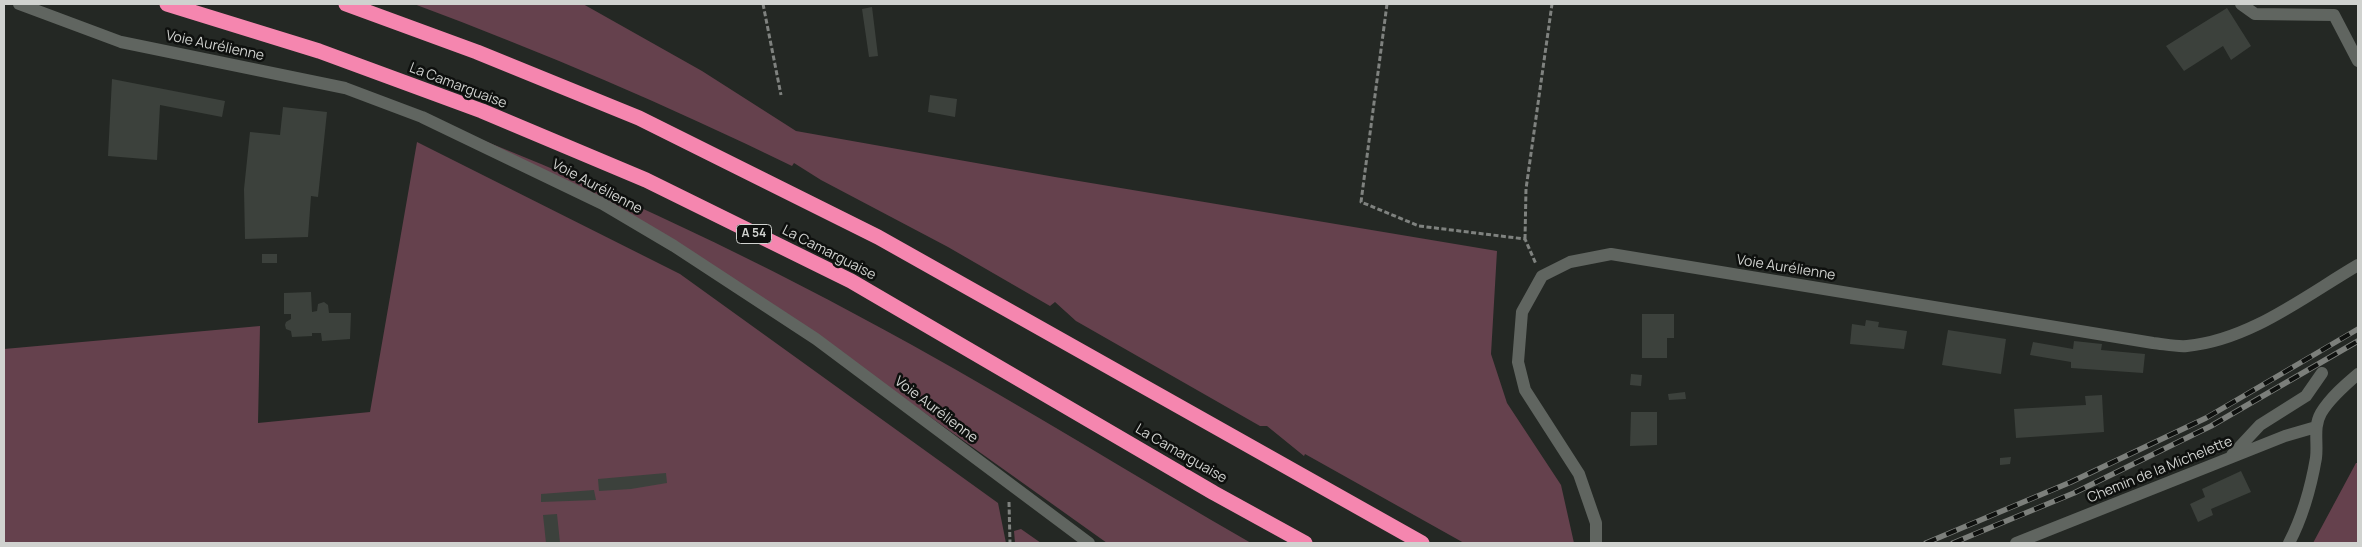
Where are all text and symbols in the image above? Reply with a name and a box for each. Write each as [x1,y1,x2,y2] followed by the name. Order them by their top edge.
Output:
[164,27,266,65] street label: Voie Aurélienne
[407,60,509,112] street label: La Camarguaise
[549,156,645,218] street label: Voie Aurélienne
[779,222,879,284] street label: La Camarguaise
[736,224,772,243] road number: A 54
[1735,252,1837,284] street label: Voie Aurélienne
[891,373,981,447] street label: Voie Aurélienne
[1132,421,1230,487] street label: La Camarguaise
[2085,433,2235,507] street label: Chemin de la Michelette

